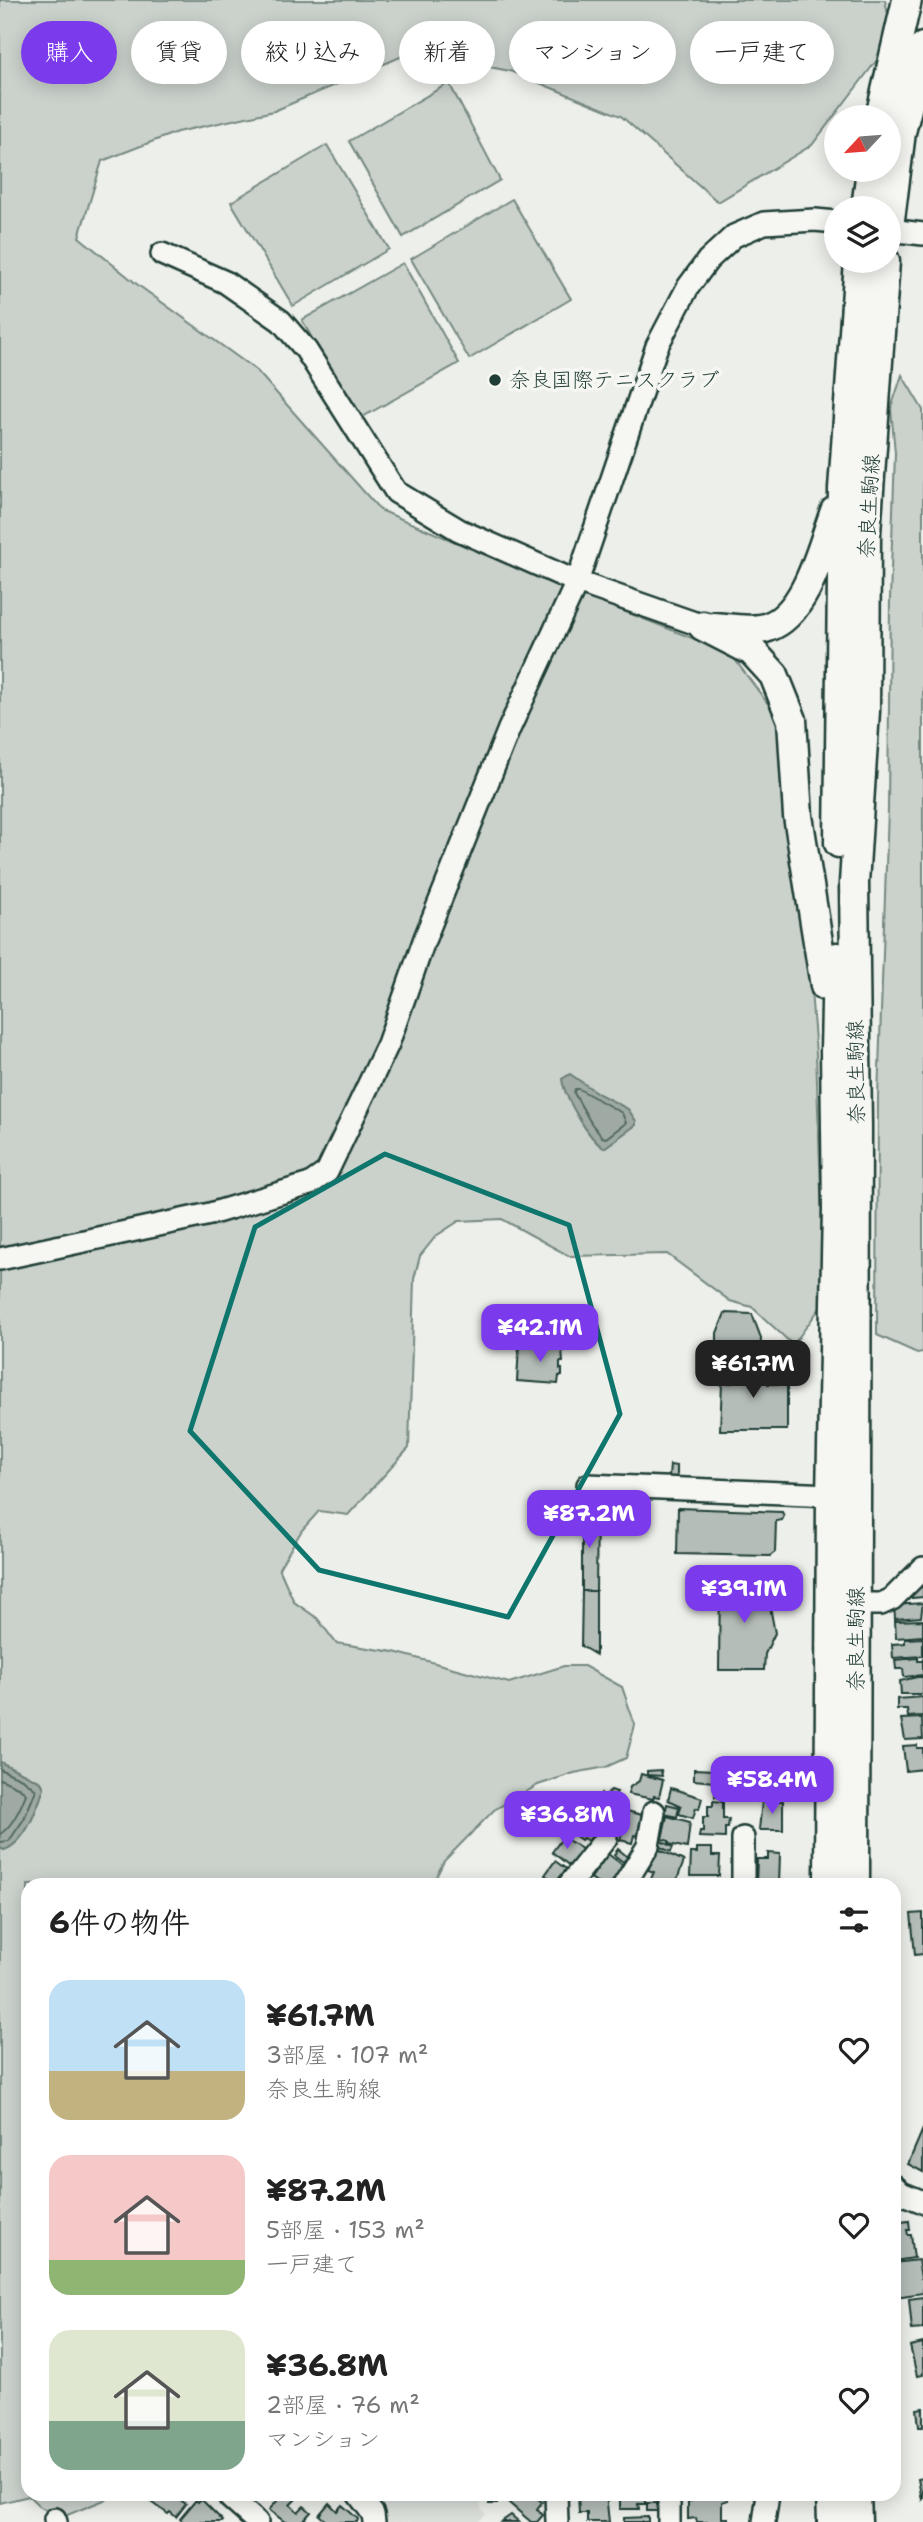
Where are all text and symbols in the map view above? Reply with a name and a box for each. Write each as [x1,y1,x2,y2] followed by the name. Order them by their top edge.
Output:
[21,21,117,84] chip: 購入
[131,21,227,84] chip: 賃貸
[241,21,385,84] chip: 絞り込み
[399,21,495,84] chip: 新着
[509,21,676,84] chip: マンション
[690,21,834,84] chip: 一戸建て
[824,105,901,182] north arrow
[824,105,901,273] map controls
[824,196,901,273] button: layers
[509,366,719,394] place label: 奈良国際テニスクラブ
[487,372,503,388] marker: 奈良国際テニスクラブ
[852,453,886,559] street label: 奈良生駒線
[841,1019,871,1125] street label: 奈良生駒線
[483,1304,597,1364] pin: ¥42.1M
[497,1312,583,1342] text: ¥42.1M
[696,1340,810,1400] pin: ¥61.7M
[711,1348,795,1378] text: ¥61.7M
[532,1490,646,1550] pin: ¥87.2M
[543,1498,635,1528] text: ¥87.2M
[687,1566,801,1625] pin: ¥39.1M
[701,1573,787,1603] text: ¥39.1M
[842,1587,870,1692] street label: 奈良生駒線
[715,1756,829,1816] pin: ¥58.4M
[727,1764,817,1794] text: ¥58.4M
[510,1792,624,1851] pin: ¥36.8M
[520,1799,614,1829] text: ¥36.8M
[835,1901,873,1939] icon: filters
[49,1902,190,1943] text: 6件の物件
[266,1995,375,2036] text: ¥61.7M
[105,2008,189,2092] icon: home
[835,2031,873,2069] icon: heart
[266,2040,428,2070] text: 3部屋 · 107 m²
[266,2074,381,2104] text: 奈良生駒線
[266,2170,386,2211] text: ¥87.2M
[105,2183,189,2267] icon: home
[835,2206,873,2244] icon: heart
[266,2215,425,2245] text: 5部屋 · 153 m²
[266,2249,358,2279] text: 一戸建て
[266,2345,388,2386] text: ¥36.8M
[105,2358,189,2442] icon: home
[835,2381,873,2419] icon: heart
[266,2390,420,2420] text: 2部屋 · 76 m²
[266,2424,380,2454] text: マンション

